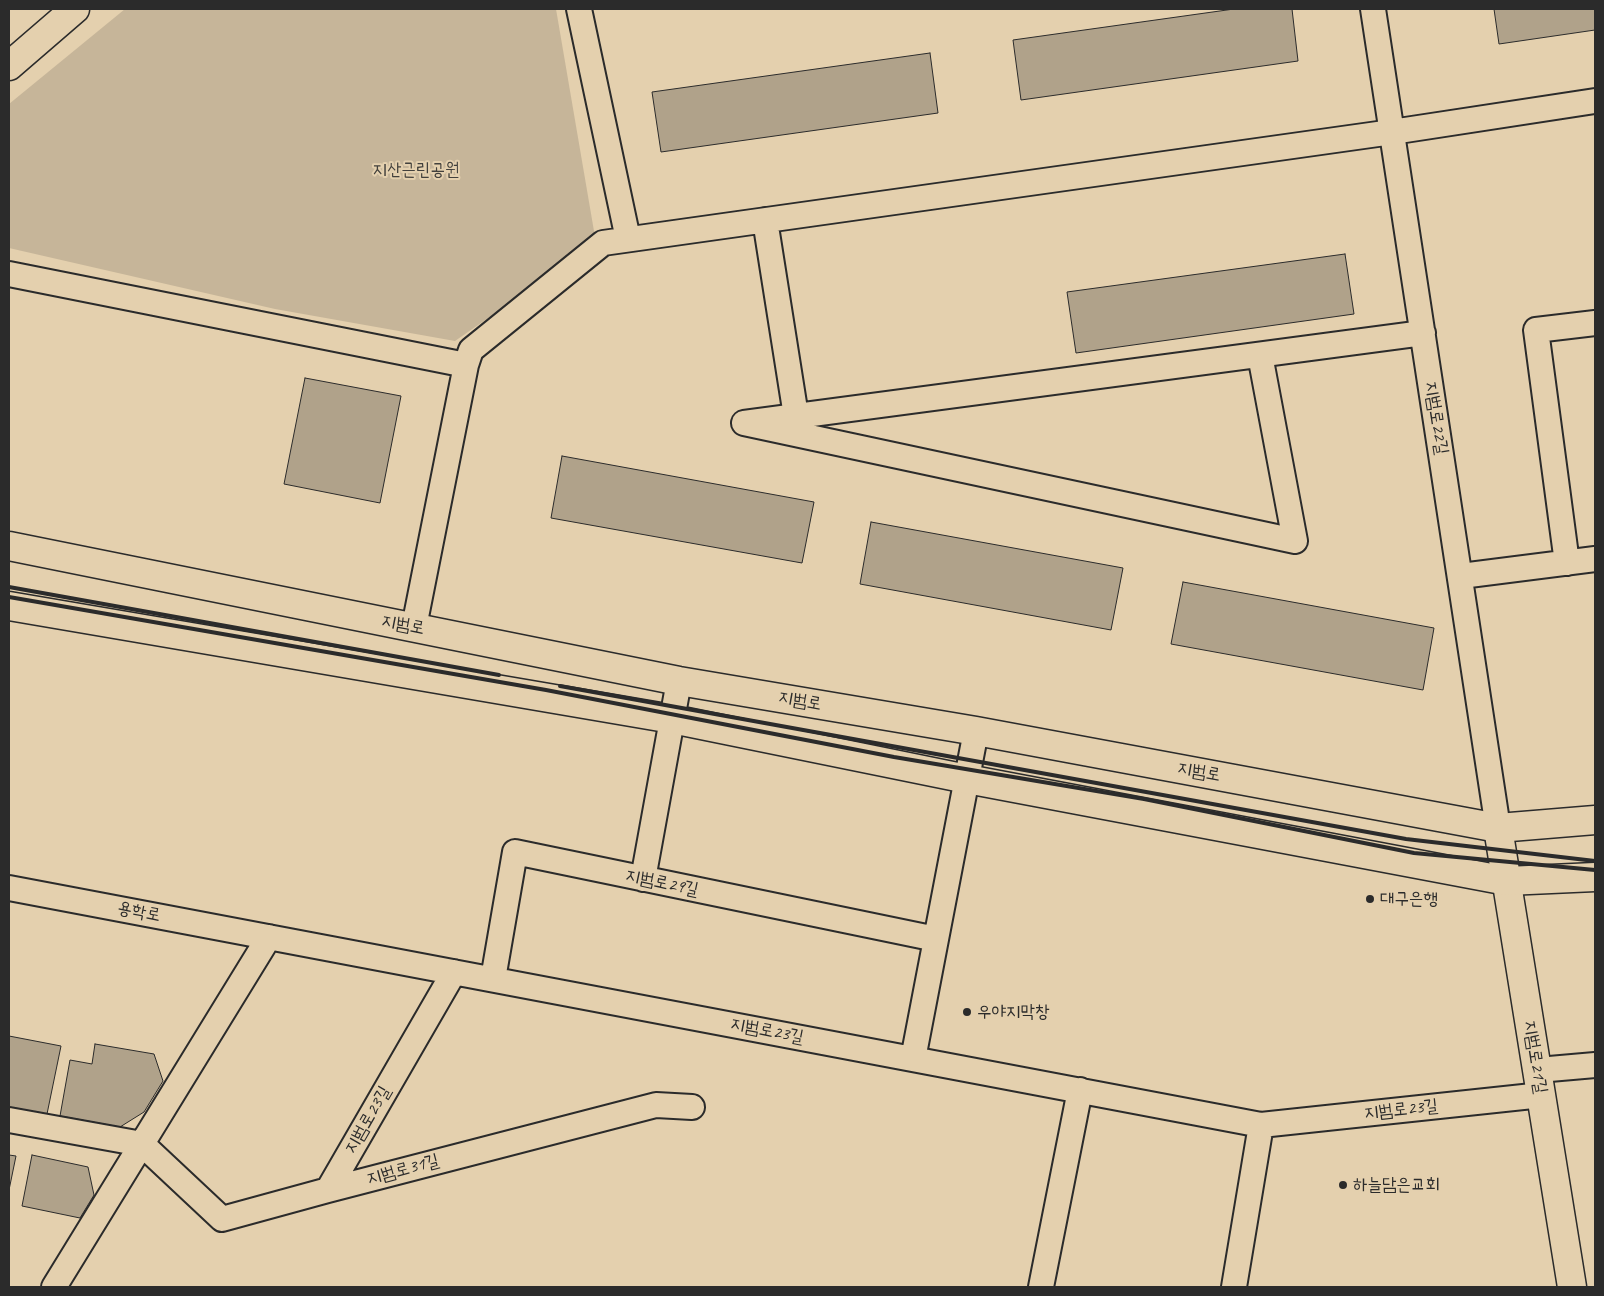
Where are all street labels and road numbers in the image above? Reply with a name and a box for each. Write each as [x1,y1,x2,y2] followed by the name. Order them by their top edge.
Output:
[1420,380,1452,456] street label: 지범로22길
[380,610,426,640] street label: 지범로
[777,687,823,715] street label: 지범로
[1176,758,1222,786] street label: 지범로
[623,865,701,901] street label: 지범로29길
[116,897,162,927] street label: 용학로
[729,1013,805,1049] street label: 지범로23길
[1519,1019,1551,1095] street label: 지범로21길
[340,1082,396,1158] street label: 지범로23길
[1363,1095,1439,1125] street label: 지범로23길
[364,1150,442,1190] street label: 지범로31길

